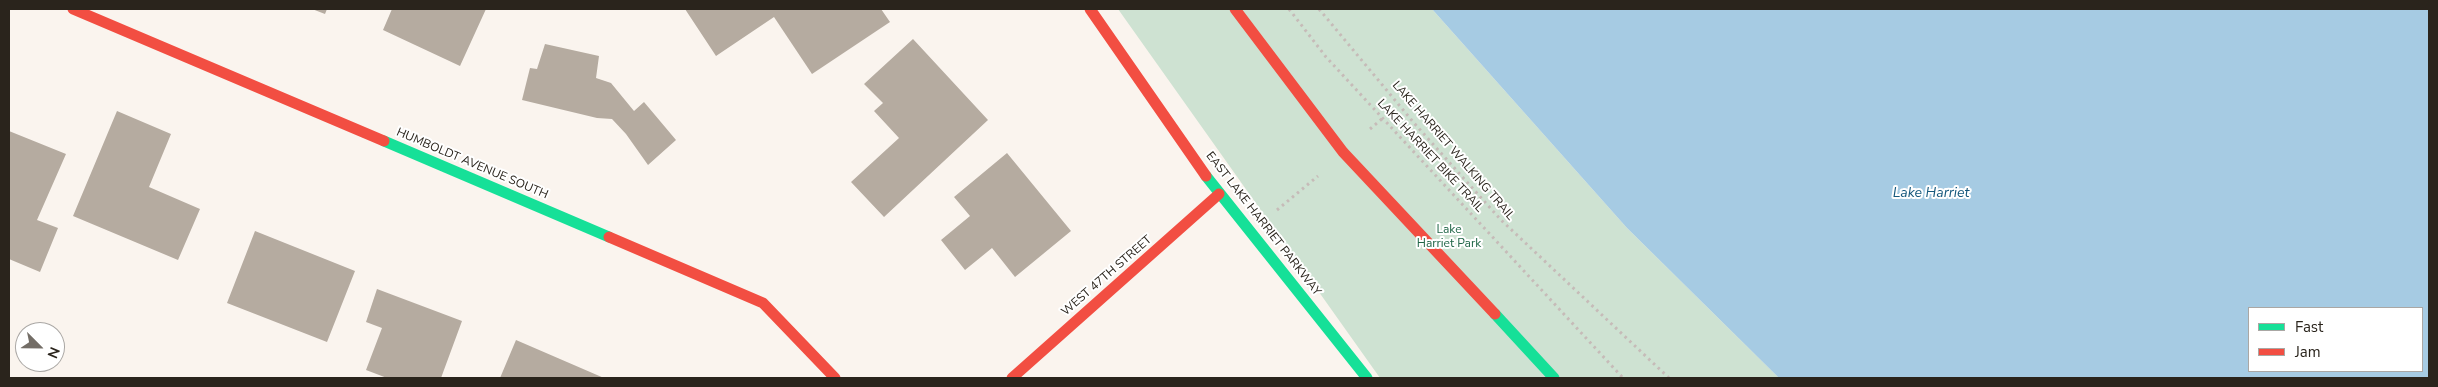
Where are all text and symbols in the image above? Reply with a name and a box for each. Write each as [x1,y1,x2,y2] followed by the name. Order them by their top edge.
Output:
[1389,79,1517,223] street label: LAKE HARRIET WALKING TRAIL
[1374,97,1486,215] street label: LAKE HARRIET BIKE TRAIL
[394,125,550,203] street label: HUMBOLDT AVENUE SOUTH
[1202,149,1324,299] street label: EAST LAKE HARRIET PARKWAY
[1893,186,1969,202] water label: Lake Harriet
[1417,223,1481,251] park label: Lake Harriet Park
[1059,233,1155,319] street label: WEST 47TH STREET
[2248,307,2423,372] legend
[2295,317,2323,337] text: Fast
[15,322,65,372] north arrow
[2295,342,2321,362] text: Jam
[43,344,64,361] text: N

